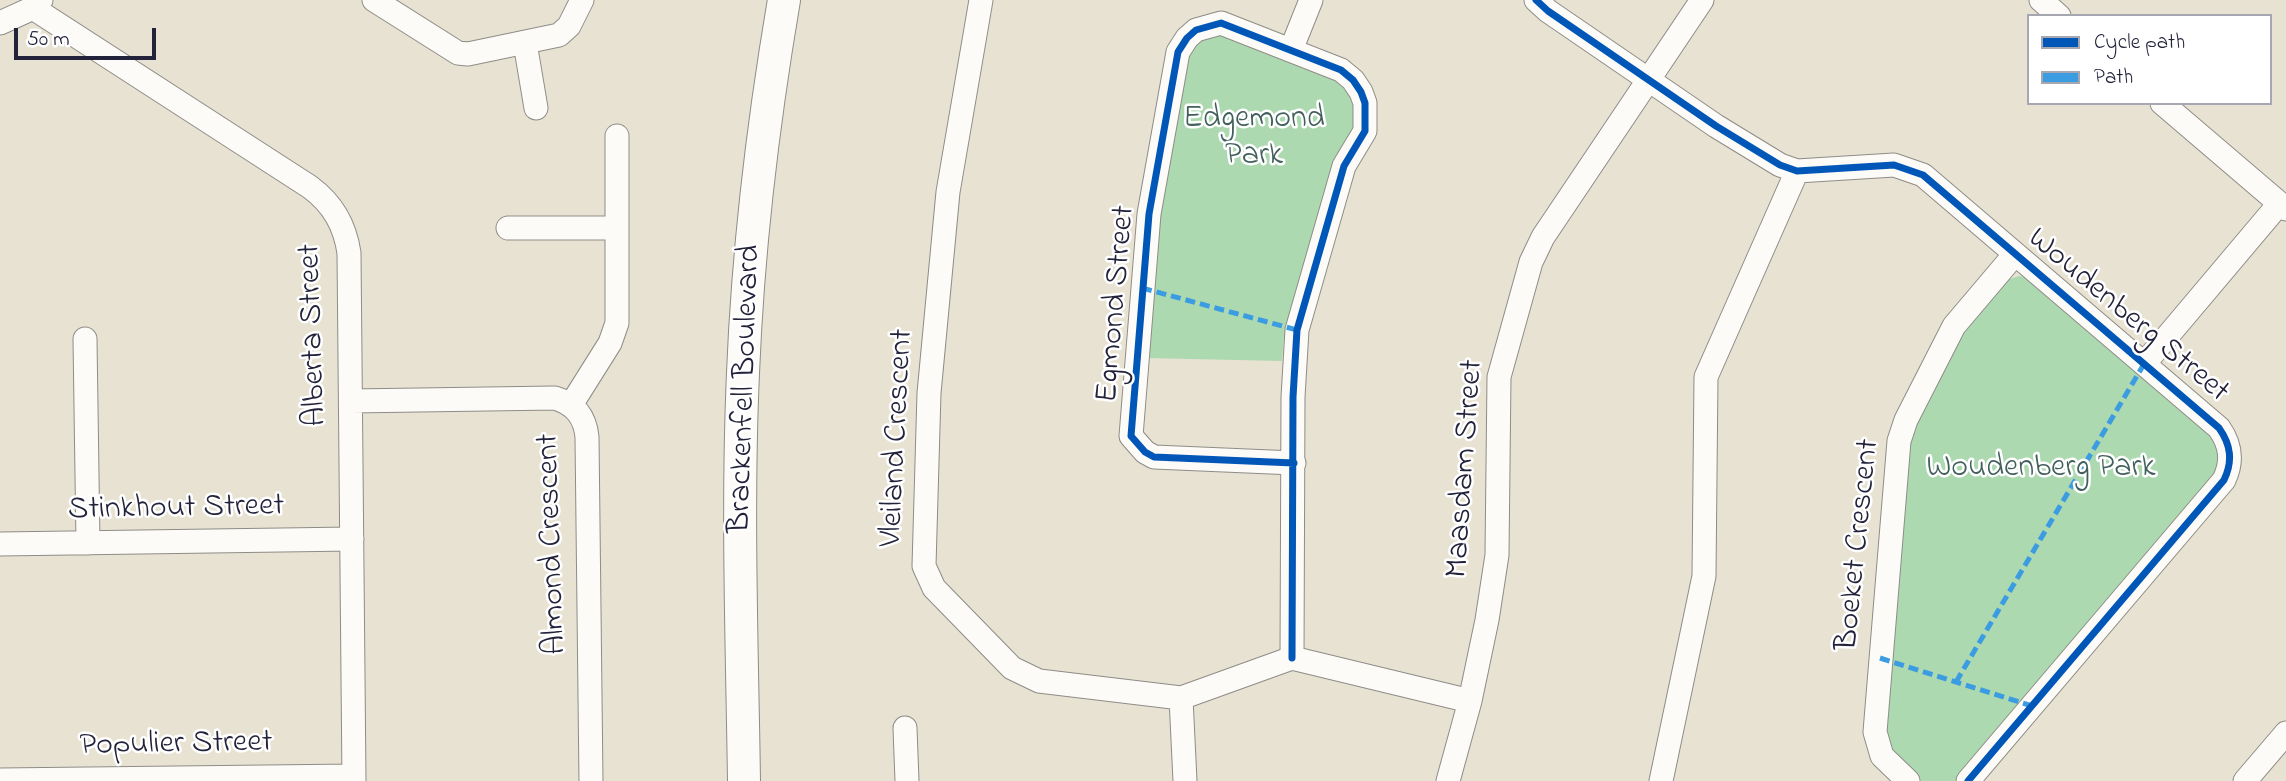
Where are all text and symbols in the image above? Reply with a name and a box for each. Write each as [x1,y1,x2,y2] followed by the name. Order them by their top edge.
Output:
[18,14,159,58] scale bar
[2027,14,2272,105] legend
[27,25,70,55] text: 50 m
[2094,28,2185,58] text: Cycle path
[2094,63,2133,93] text: Path
[1183,102,1325,177] park label: Edgemond Park
[1090,204,1146,404] street label: Egmond Street
[2018,221,2236,413] street label: Woudenberg Street
[293,243,337,427] street label: Alberta Street
[723,244,771,534] street label: Brackenfell Boulevard
[874,328,924,548] street label: Vleiland Crescent
[1440,358,1494,580] street label: Maasdam Street
[531,433,577,655] street label: Almond Crescent
[1830,437,1890,653] street label: Boeket Crescent
[1926,451,2156,489] park label: Woudenberg Park
[68,489,284,531] street label: Stinkhout Street
[79,725,273,767] street label: Populier Street

